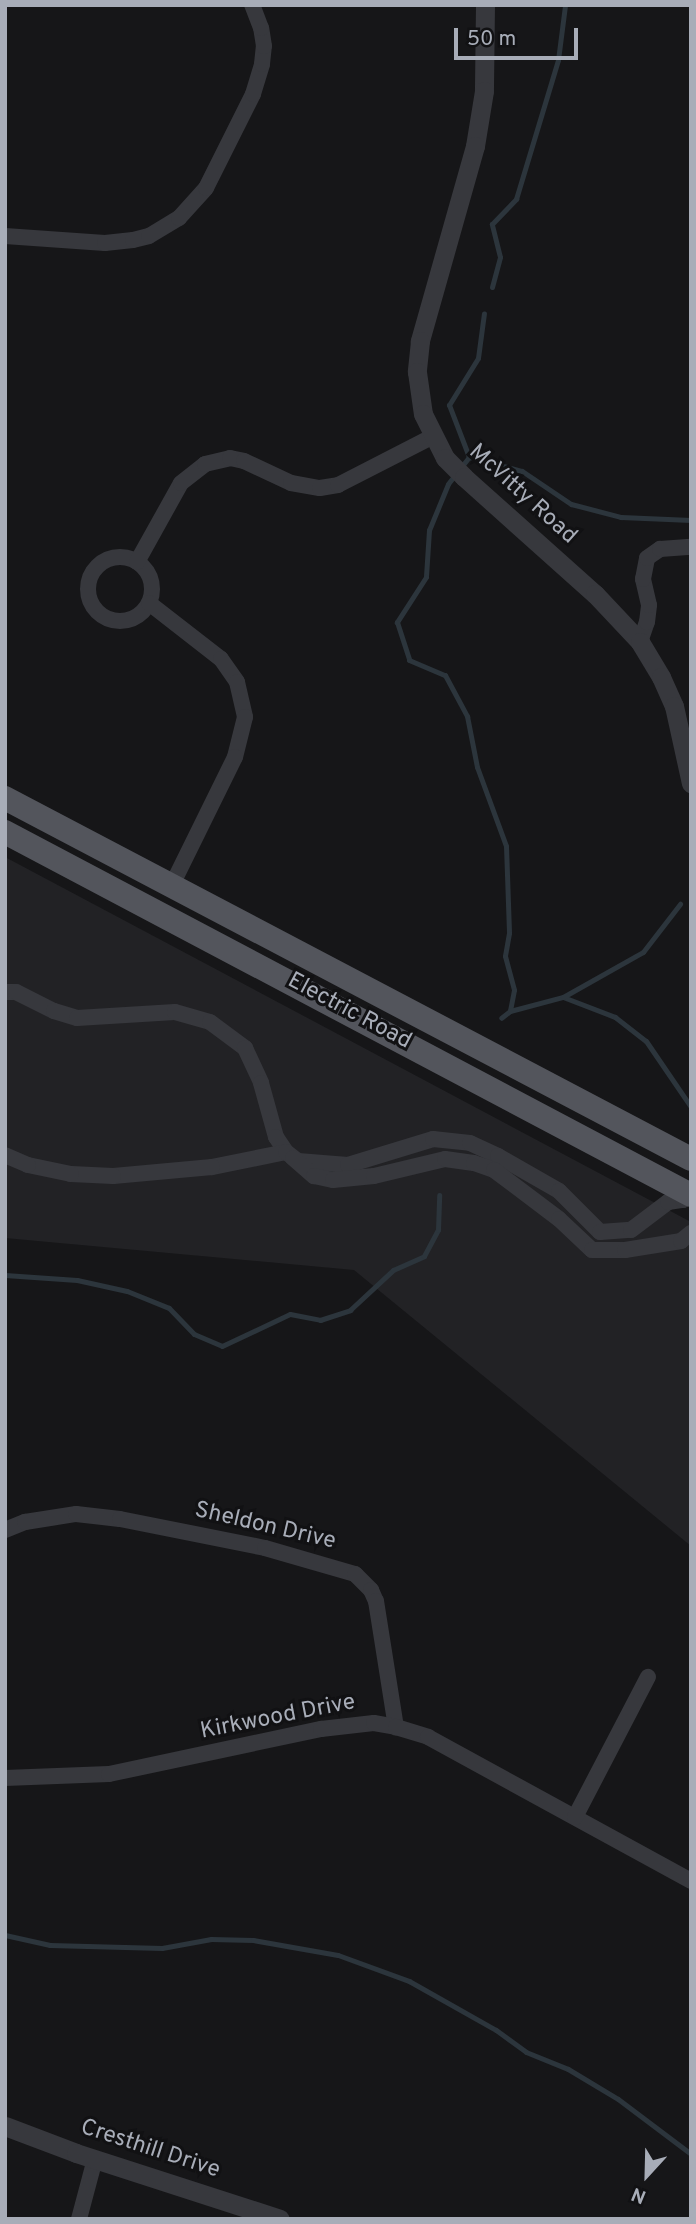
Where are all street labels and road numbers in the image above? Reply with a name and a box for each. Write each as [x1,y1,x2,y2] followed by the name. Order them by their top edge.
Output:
[462,439,582,551] street label: McVitty Road
[282,968,416,1056] street label: Electric Road
[192,1497,338,1557] street label: Sheldon Drive
[198,1689,358,1747] street label: Kirkwood Drive
[77,2114,223,2186] street label: Cresthill Drive

